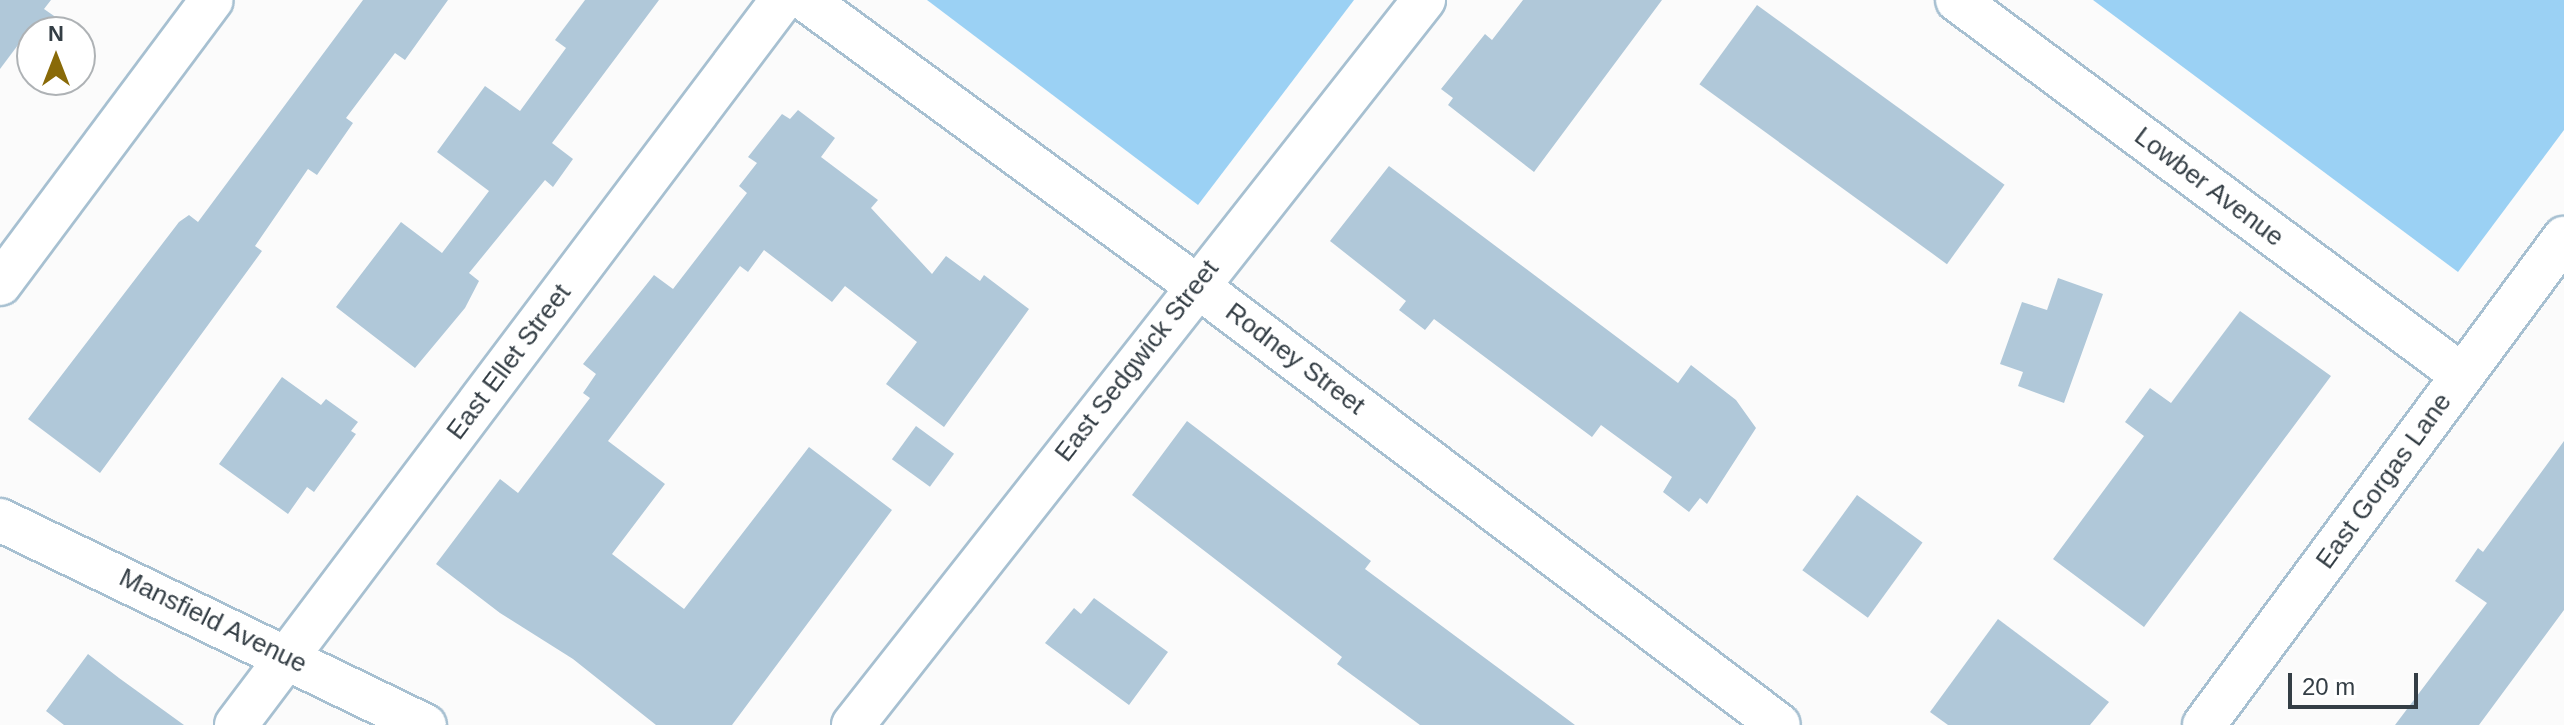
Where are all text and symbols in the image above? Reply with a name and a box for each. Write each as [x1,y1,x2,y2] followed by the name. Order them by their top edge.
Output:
[16,16,96,96] north arrow
[48,21,64,46] text: N
[2128,120,2290,254] street label: Lowber Avenue
[1049,254,1225,468] street label: East Sedgwick Street
[440,278,578,446] street label: East Ellet Street
[1219,297,1371,421] street label: Rodney Street
[2310,387,2458,575] street label: East Gorgas Lane
[113,562,313,680] street label: Mansfield Avenue
[2292,657,2422,707] scale bar
[2302,673,2355,700] text: 20 m

